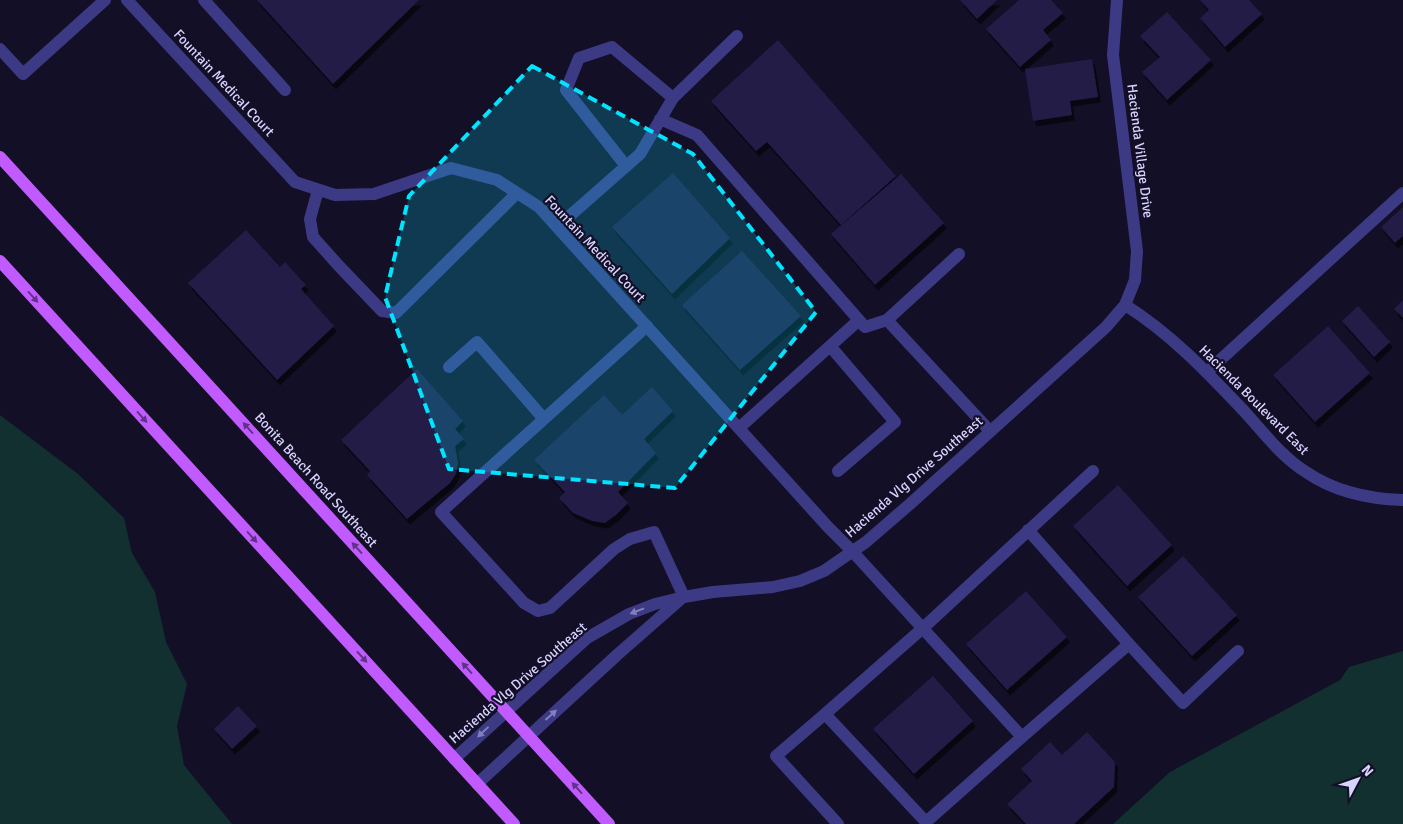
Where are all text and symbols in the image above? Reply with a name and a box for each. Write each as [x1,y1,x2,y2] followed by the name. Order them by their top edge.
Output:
[170,26,278,140] street label: Fountain Medical Court
[1123,83,1157,219] street label: Hacienda Village Drive
[541,192,649,306] street label: Fountain Medical Court
[27,291,39,303] one-way arrow
[1196,342,1313,459] street label: Hacienda Boulevard East
[251,409,381,551] street label: Bonita Beach Road Southeast
[137,411,148,424] one-way arrow
[842,413,986,541] street label: Hacienda Vlg Drive Southeast
[242,423,254,435] one-way arrow
[246,531,258,543] one-way arrow
[351,543,363,555] one-way arrow
[630,608,645,615] one-way arrow
[446,619,590,747] street label: Hacienda Vlg Drive Southeast
[356,651,368,663] one-way arrow
[461,662,473,674] one-way arrow
[545,709,557,721] one-way arrow
[477,726,489,738] one-way arrow
[1333,754,1383,804] north arrow
[1358,762,1377,780] text: N
[571,782,582,794] one-way arrow

